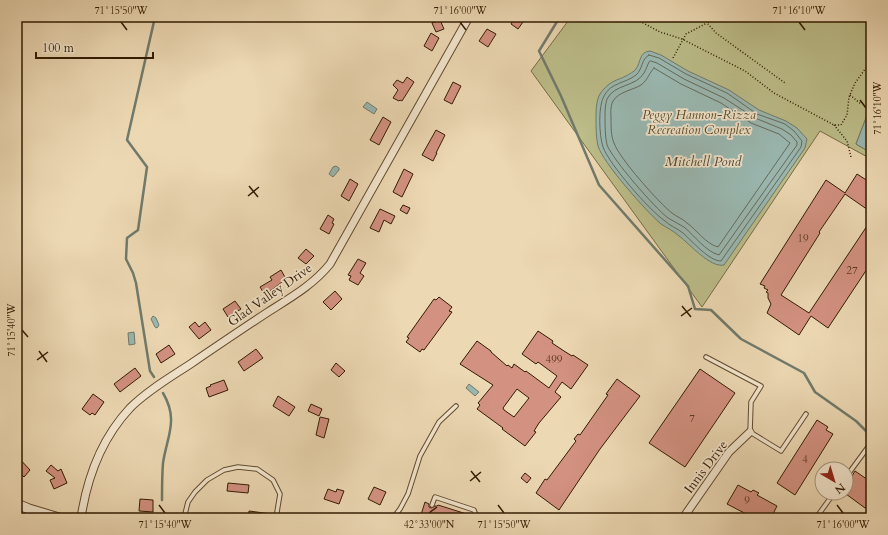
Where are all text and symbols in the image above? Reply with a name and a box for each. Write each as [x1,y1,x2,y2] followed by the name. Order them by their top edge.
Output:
[94,4,149,18] text: 71°15'50"W
[433,4,488,18] text: 71°16'00"W
[772,4,827,18] text: 71°16'10"W
[36,34,153,60] scale bar
[42,40,75,56] text: 100 m
[871,80,885,135] text: 71°16'10"W
[642,106,756,139] park label: Peggy Hannon-Rizza Recreation Complex
[665,152,742,171] water label: Mitchell Pond
[797,231,809,246] house number: 19
[224,259,316,331] street label: Glad Valley Drive
[846,263,858,278] house number: 27
[5,302,19,357] text: 71°15'40"W
[546,352,563,367] house number: 499
[689,411,695,426] house number: 7
[680,437,732,497] street label: Innis Drive
[802,452,808,467] house number: 4
[814,461,854,501] north arrow
[831,480,848,498] text: N
[744,493,750,508] house number: 9
[138,518,193,532] text: 71°15'40"W
[404,518,455,532] text: 42°33'00"N
[477,518,532,532] text: 71°15'50"W
[816,518,871,532] text: 71°16'00"W

